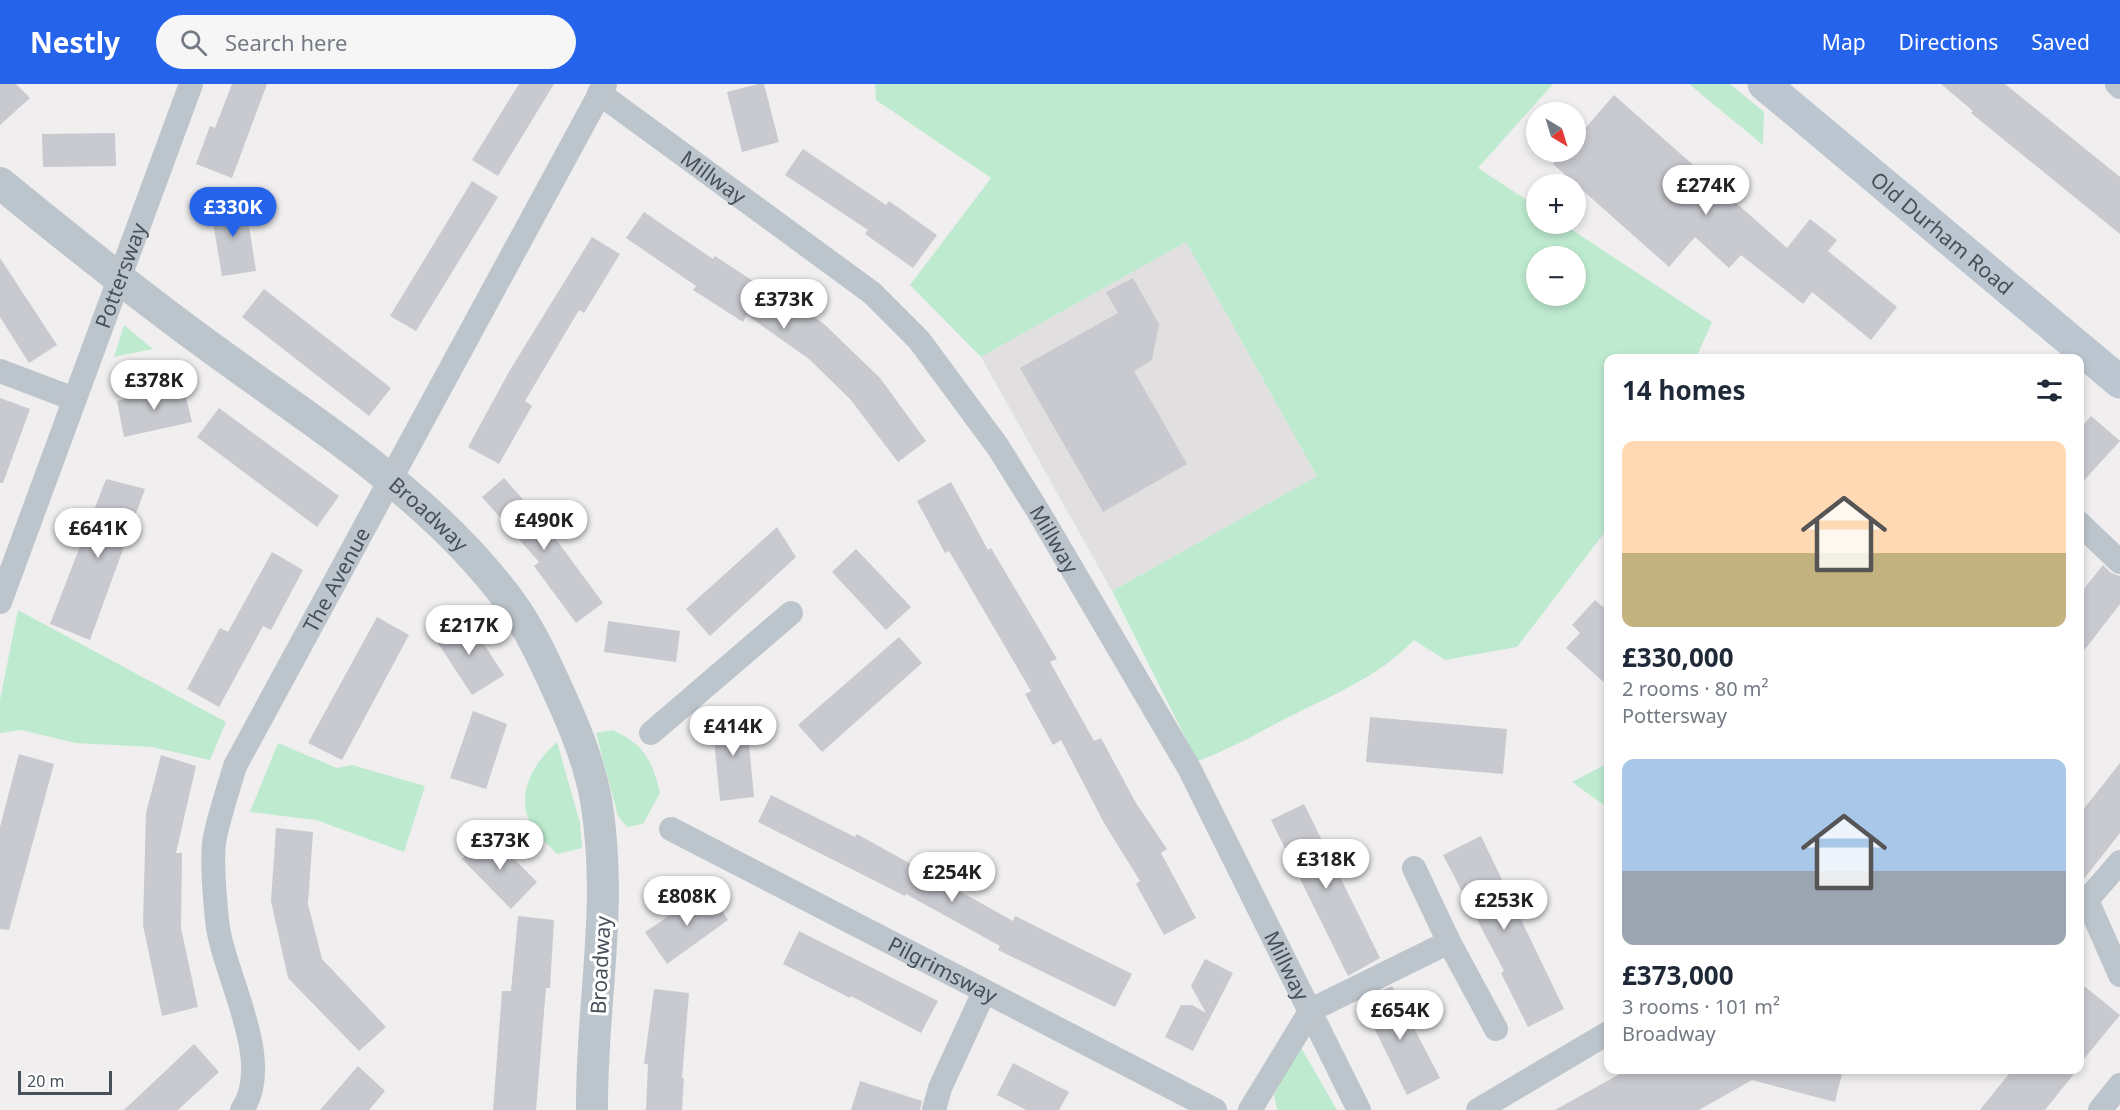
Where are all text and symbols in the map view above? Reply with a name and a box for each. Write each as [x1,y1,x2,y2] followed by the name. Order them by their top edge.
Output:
[156,15,576,69] search box
[30,23,120,61] text: Nestly
[177,26,210,59] icon: search
[225,27,347,57] text: Search here
[1822,28,1866,56] text: Map
[1899,28,1998,56] text: Directions
[2031,28,2090,56] text: Saved
[1526,102,1586,162] north arrow
[1526,102,1586,306] map controls
[675,144,752,210] street label: Millway
[1664,165,1748,216] pin: £274K
[1865,165,2019,301] street label: Old Durham Road
[1676,171,1736,198] text: £274K
[1526,174,1586,234] button: +
[191,187,275,238] pin: £330K
[203,193,263,220] text: £330K
[88,219,153,332] street label: Pottersway
[1526,246,1586,306] button: −
[742,279,826,330] pin: £373K
[754,285,814,312] text: £373K
[112,360,196,411] pin: £378K
[124,366,184,393] text: £378K
[1622,372,1746,408] text: 14 homes
[2033,374,2066,407] icon: filters
[383,470,475,558] street label: Broadway
[1790,480,1898,588] icon: home
[502,500,586,551] pin: £490K
[1024,500,1086,579] street label: Millway
[514,506,574,533] text: £490K
[56,508,140,559] pin: £641K
[68,514,128,541] text: £641K
[296,522,376,637] street label: The Avenue
[427,605,511,656] pin: £217K
[439,611,499,638] text: £217K
[1622,639,1734,675] text: £330,000
[1622,675,1769,702] text: 2 rooms · 80 m²
[1622,702,1727,729] text: Pottersway
[691,706,775,757] pin: £414K
[703,712,763,739] text: £414K
[1790,798,1898,906] icon: home
[458,820,542,871] pin: £373K
[470,826,530,853] text: £373K
[1284,839,1368,890] pin: £318K
[1296,845,1356,872] text: £318K
[910,852,994,903] pin: £254K
[922,858,982,885] text: £254K
[645,876,729,927] pin: £808K
[1462,880,1546,931] pin: £253K
[657,882,717,909] text: £808K
[1474,886,1534,913] text: £253K
[583,915,617,1015] street label: Broadway
[1258,926,1316,1005] street label: Millway
[883,930,1003,1009] street label: Pilgrimsway
[1622,957,1734,993] text: £373,000
[1358,990,1442,1041] pin: £654K
[1622,993,1780,1020] text: 3 rooms · 101 m²
[1370,996,1430,1023] text: £654K
[1622,1020,1716,1047] text: Broadway
[18,1068,112,1096] scale bar
[27,1070,64,1092] text: 20 m

